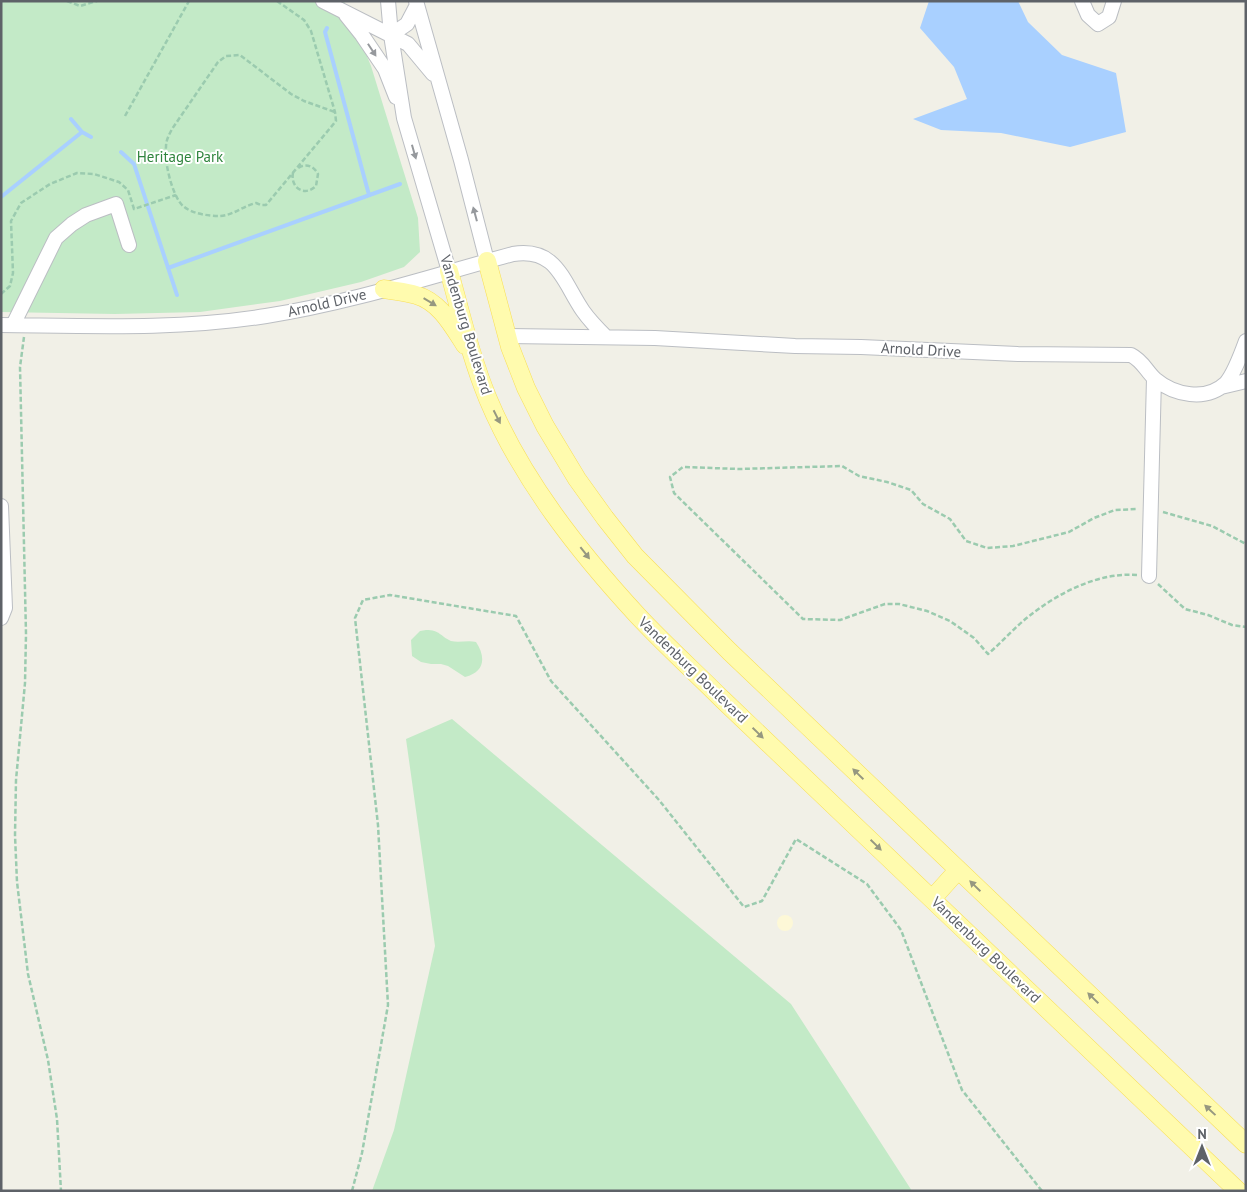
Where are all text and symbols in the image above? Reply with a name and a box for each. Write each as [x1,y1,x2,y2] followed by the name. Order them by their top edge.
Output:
[367,43,376,56] one-way arrow
[410,145,418,160] one-way arrow
[137,147,224,166] park label: Heritage Park
[471,206,479,221] one-way arrow
[436,252,497,397] street label: Vandenburg Boulevard
[286,284,368,321] street label: Arnold Drive
[424,298,437,307] one-way arrow
[880,338,962,361] street label: Arnold Drive
[493,410,501,425] one-way arrow
[579,547,590,560] one-way arrow
[634,612,752,727] street label: Vandenburg Boulevard
[752,727,764,739] one-way arrow
[852,768,864,780] one-way arrow
[870,839,882,851] one-way arrow
[969,880,981,892] one-way arrow
[927,892,1045,1007] street label: Vandenburg Boulevard
[1087,992,1099,1004] one-way arrow
[1205,1104,1217,1116] one-way arrow
[1177,1122,1227,1172] north arrow
[1197,1125,1207,1143] text: N

